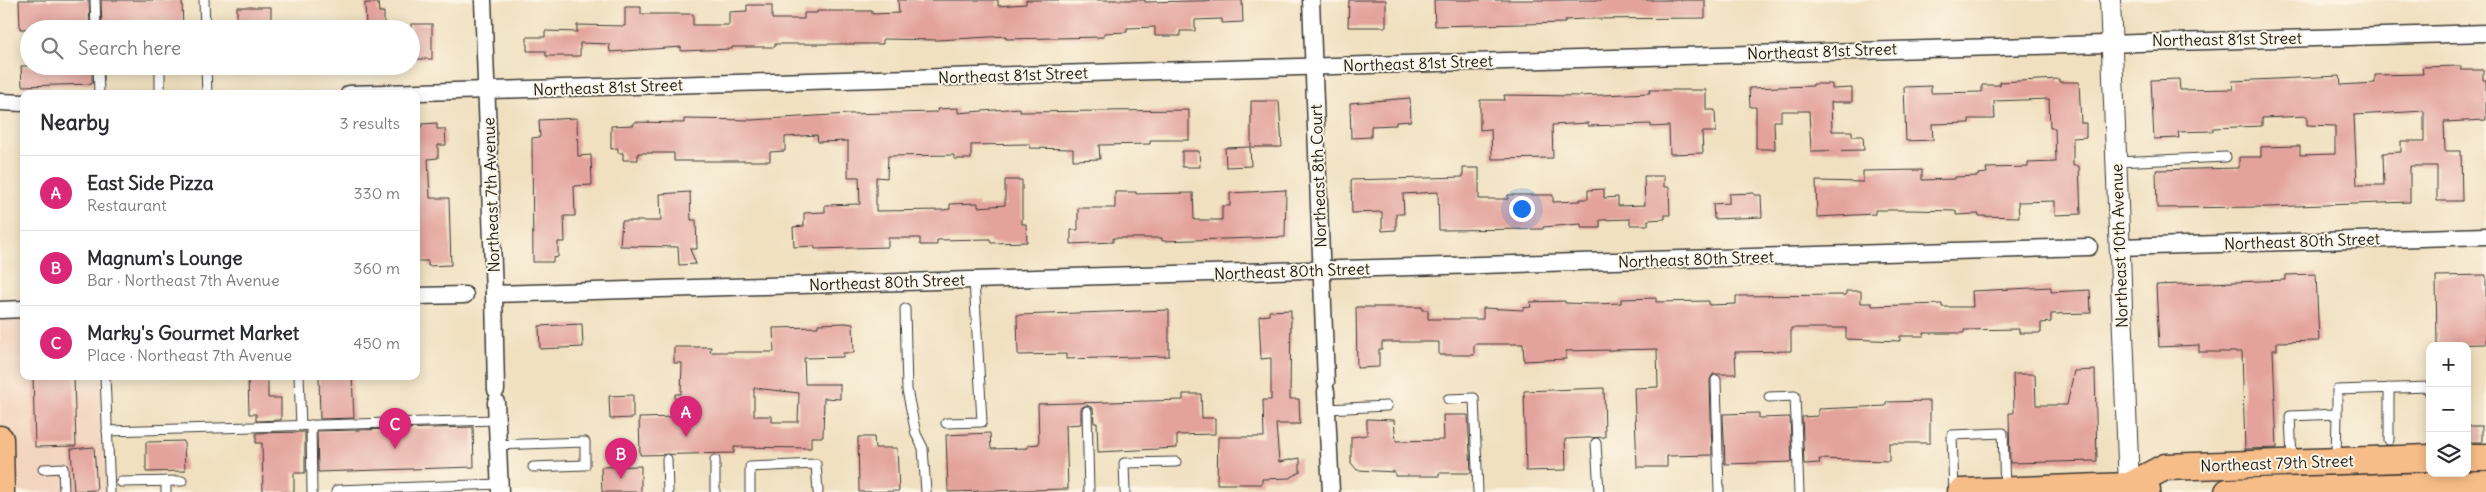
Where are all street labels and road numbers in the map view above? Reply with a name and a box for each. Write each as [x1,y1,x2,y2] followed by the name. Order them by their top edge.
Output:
[2152,28,2303,50] street label: Northeast 81st Street
[1747,38,1898,64] street label: Northeast 81st Street
[1343,50,1494,76] street label: Northeast 81st Street
[938,62,1089,88] street label: Northeast 81st Street
[533,74,684,100] street label: Northeast 81st Street
[1305,103,1330,248] street label: Northeast 8th Court
[478,117,504,273] street label: Northeast 7th Avenue
[2106,164,2132,328] street label: Northeast 10th Avenue
[2224,228,2381,254] street label: Northeast 80th Street
[1618,246,1775,272] street label: Northeast 80th Street
[1214,258,1371,284] street label: Northeast 80th Street
[809,269,966,295] street label: Northeast 80th Street
[2200,450,2355,476] street label: Northeast 79th Street

